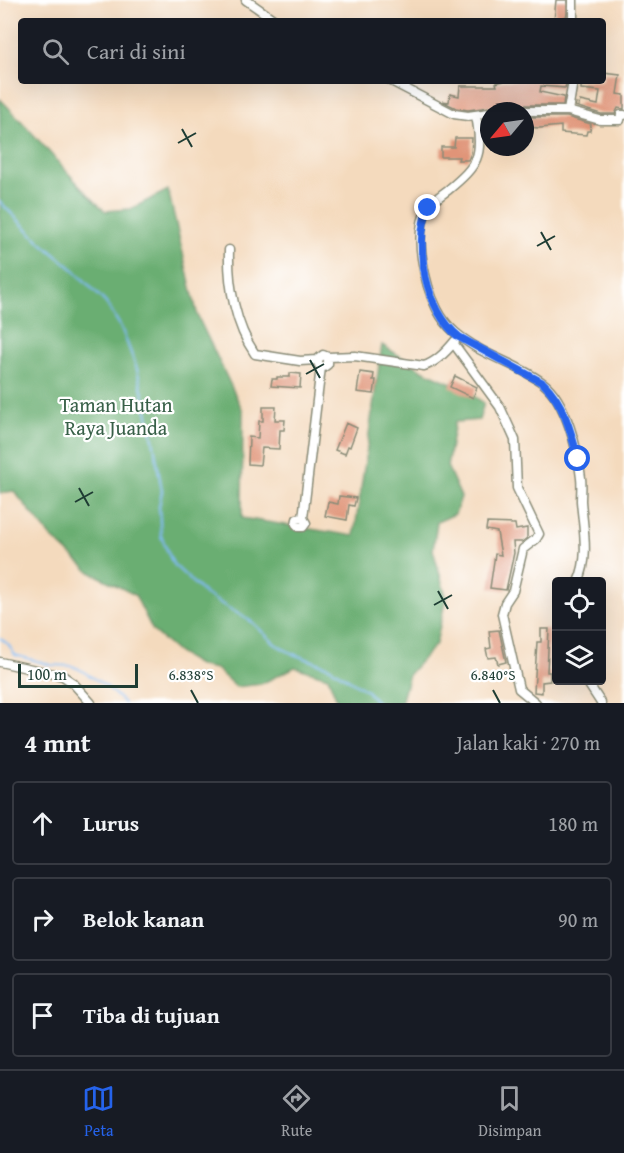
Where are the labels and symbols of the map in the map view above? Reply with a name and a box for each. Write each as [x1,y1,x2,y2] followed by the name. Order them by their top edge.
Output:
[480,102,534,156] north arrow
[414,194,440,220] route end
[59,390,173,442] park label: Taman Hutan Raya Juanda
[564,445,590,471] route start
[18,661,138,688] scale bar
[168,664,214,685] text: 6.838°S
[470,664,516,685] text: 6.840°S

